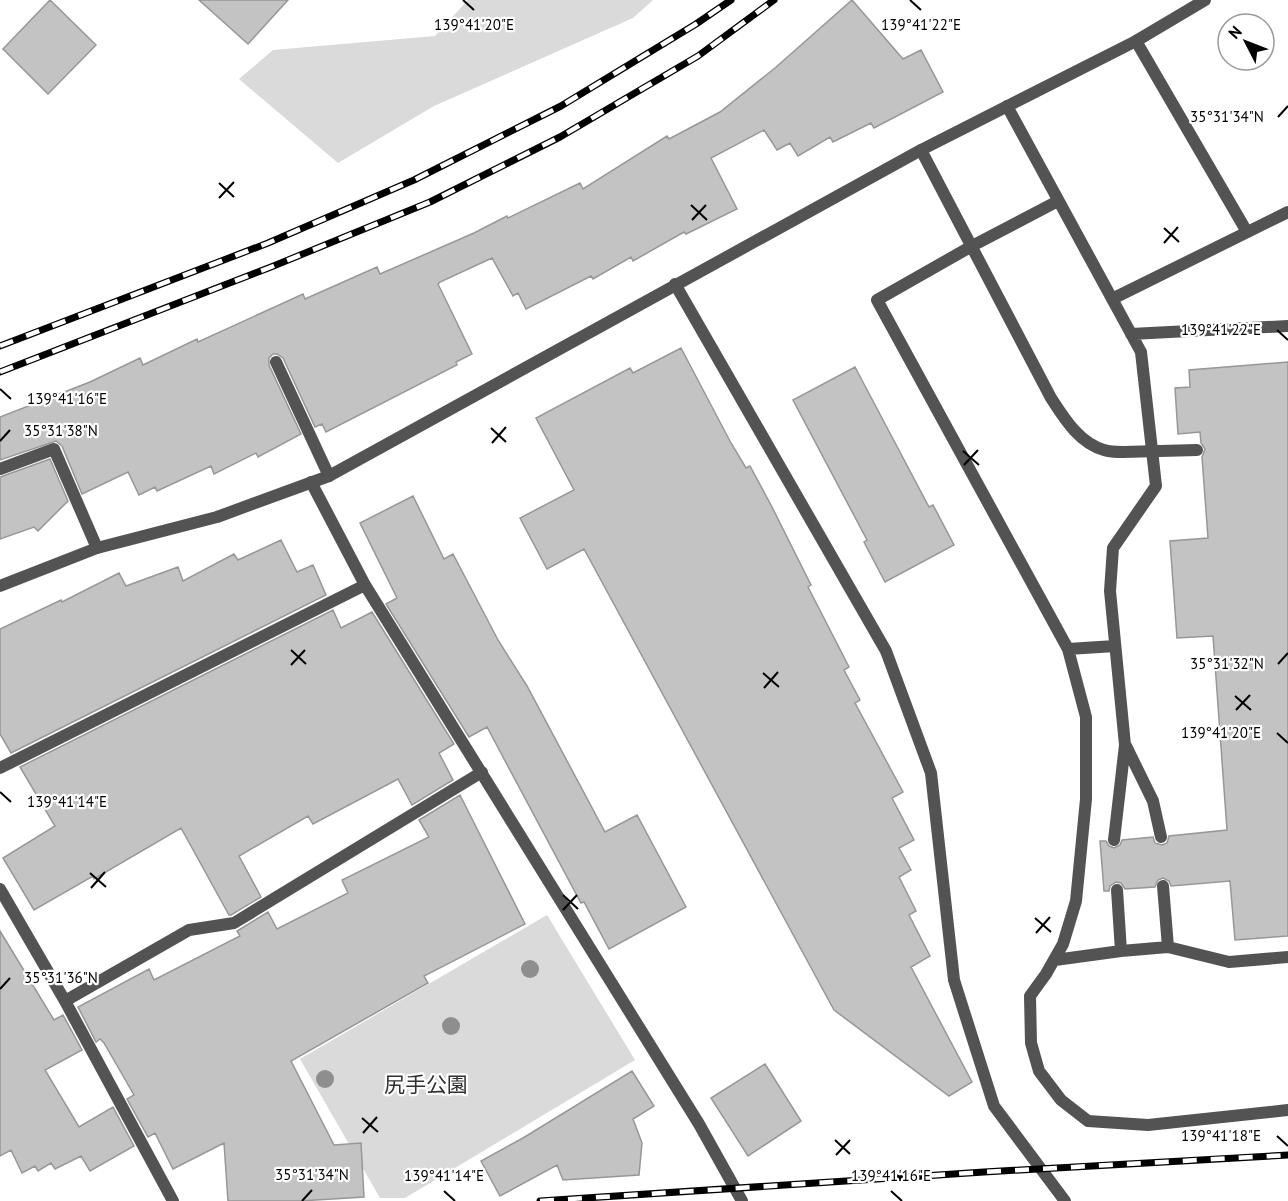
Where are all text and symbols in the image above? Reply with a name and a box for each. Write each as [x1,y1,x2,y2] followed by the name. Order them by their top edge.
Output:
[1216,12,1276,72] north arrow
[434,15,514,34] text: 139°41'20"E
[881,15,961,34] text: 139°41'22"E
[1224,21,1246,43] text: N
[1190,107,1264,126] text: 35°31'34"N
[1181,320,1261,339] text: 139°41'22"E
[27,389,107,408] text: 139°41'16"E
[24,421,98,440] text: 35°31'38"N
[1190,654,1264,673] text: 35°31'32"N
[1181,723,1261,742] text: 139°41'20"E
[27,792,107,811] text: 139°41'14"E
[24,968,98,987] text: 35°31'36"N
[384,1071,468,1098] park label: 尻手公園
[1181,1126,1261,1145] text: 139°41'18"E
[275,1165,349,1184] text: 35°31'34"N
[404,1166,484,1185] text: 139°41'14"E
[851,1166,931,1185] text: 139°41'16"E

